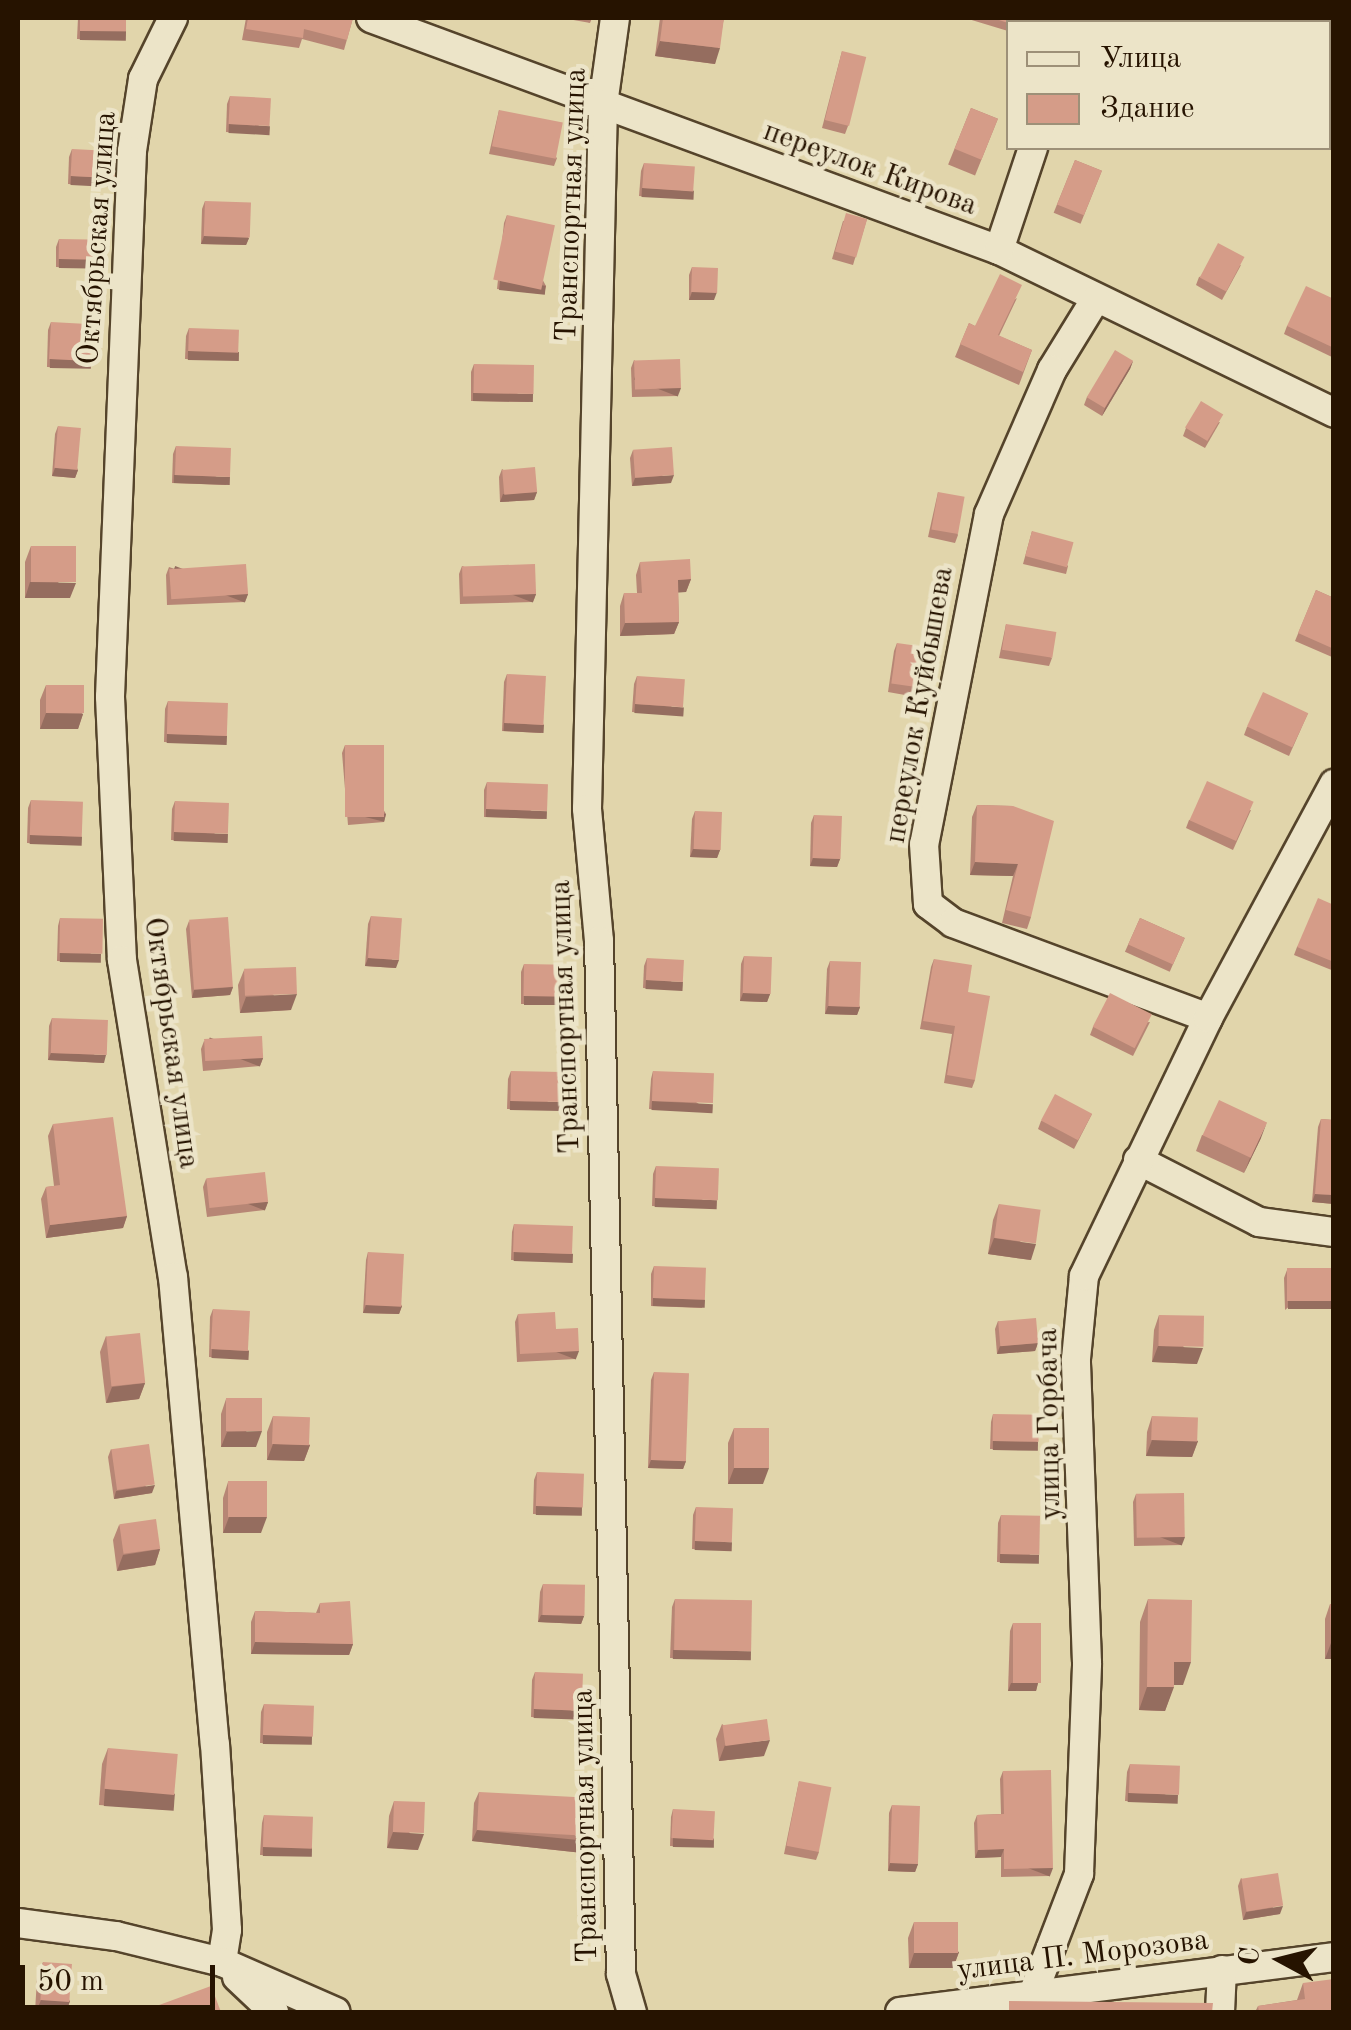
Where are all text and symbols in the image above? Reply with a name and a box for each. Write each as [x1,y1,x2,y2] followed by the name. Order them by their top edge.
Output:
[1006,20,1331,150] legend
[1100,44,1181,74] text: Улица
[549,67,595,343] street label: Транспортная улица
[1100,94,1195,124] text: Здание
[71,110,125,366] street label: Октябрьская улица
[758,114,982,224] street label: переулок Кирова
[878,564,962,846] street label: переулок Куйбышева
[543,879,589,1155] street label: Транспортная улица
[136,915,206,1171] street label: Октябрьская улица
[1030,1327,1070,1521] street label: улица Горбача
[566,1689,606,1963] street label: Транспортная улица
[1231,1910,1331,2010] north arrow
[955,1923,1211,1989] street label: улица П. Морозова
[25,1945,220,2007] scale bar
[1236,1945,1266,1967] text: С
[37,1967,104,1997] text: 50 m

